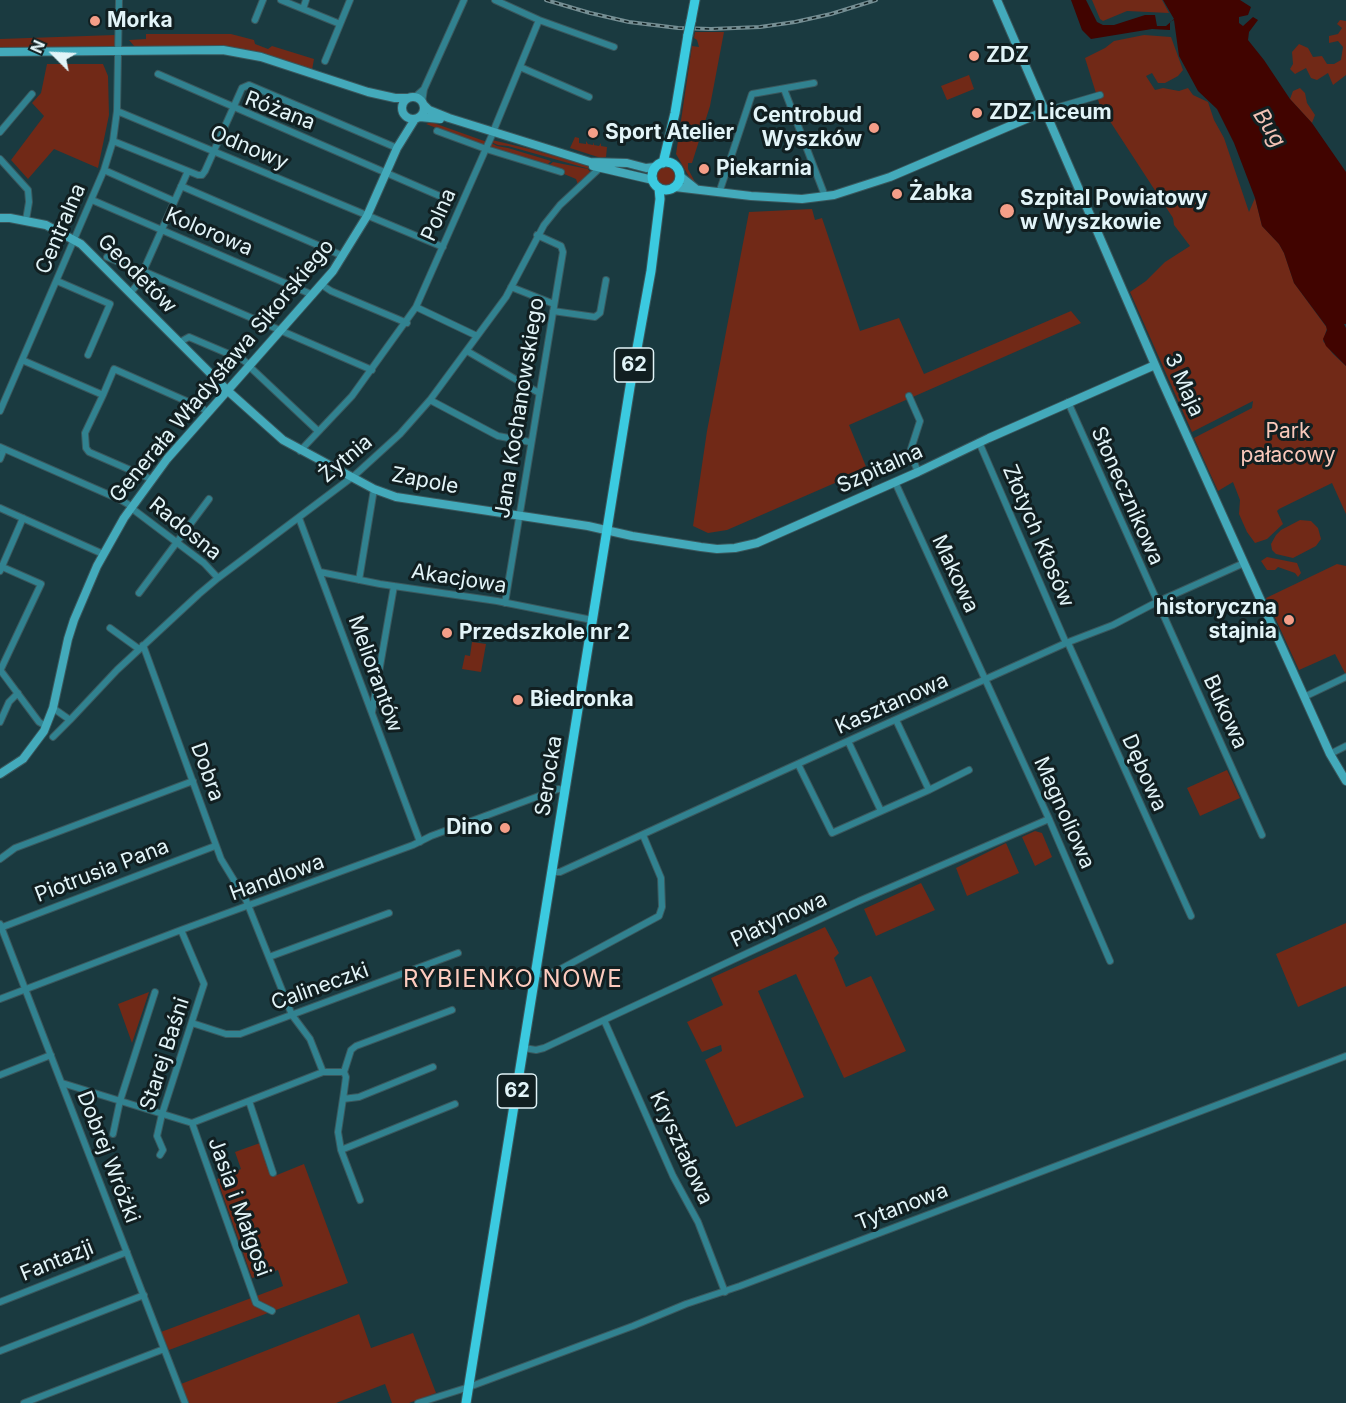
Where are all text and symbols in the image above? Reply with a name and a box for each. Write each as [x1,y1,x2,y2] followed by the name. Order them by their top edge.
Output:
[107,8,173,34] place label: Morka
[88,14,102,28] marker: Morka
[24,24,84,84] north arrow
[26,37,49,56] text: N
[986,43,1029,69] place label: ZDZ
[967,49,981,63] marker: ZDZ
[241,86,319,136] street label: Różana
[989,100,1112,126] place label: ZDZ Liceum
[753,103,862,153] place label: Centrobud Wyszków
[1247,104,1291,152] water label: Bug
[970,106,984,120] marker: ZDZ Liceum
[206,120,292,176] street label: Odnowy
[605,120,734,146] place label: Sport Atelier
[867,121,881,135] marker: Centrobud Wyszków
[586,126,600,140] marker: Sport Atelier
[716,156,812,182] place label: Piekarnia
[697,162,711,176] marker: Piekarnia
[31,180,91,278] street label: Centralna
[909,181,973,207] place label: Żabka
[416,185,462,245] street label: Polna
[1020,186,1208,236] place label: Szpital Powiatowy w Wyszkowie
[890,187,904,201] marker: Żabka
[162,202,256,262] street label: Kolorowa
[998,202,1016,220] marker: Szpital Powiatowy w Wyszkowie
[92,229,182,319] street label: Geodetów
[104,234,340,508] street label: Generała Władysława Sikorskiego
[490,296,550,520] street label: Jana Kochanowskiego
[614,348,654,382] road number: 62
[1159,349,1209,421] street label: 3 Maja
[1241,419,1335,469] park label: Park pałacowy
[1085,423,1169,569] street label: Słonecznikowa
[314,430,378,488] street label: Żytnia
[833,439,927,499] street label: Szpitalna
[997,461,1079,611] street label: Złotych Kłosów
[389,462,461,500] street label: Zapole
[144,492,226,566] street label: Radosna
[926,531,984,617] street label: Makowa
[410,559,508,599] street label: Akacjowa
[1156,595,1277,645] place label: historyczna stajnia
[342,612,408,736] street label: Meliorantów
[1282,613,1296,627] marker: historyczna stajnia
[459,620,630,646] place label: Przedszkole nr 2
[440,626,454,640] marker: Przedszkole nr 2
[832,668,952,740] street label: Kasztanowa
[1198,671,1252,753] street label: Bukowa
[530,687,634,713] place label: Biedronka
[511,693,525,707] marker: Biedronka
[1116,731,1172,815] street label: Dębowa
[530,734,568,818] street label: Serocka
[185,739,229,805] street label: Dobra
[1028,753,1100,873] street label: Magnoliowa
[446,815,493,841] place label: Dino
[498,821,512,835] marker: Dino
[31,834,173,908] street label: Piotrusia Pana
[226,849,328,907] street label: Handlowa
[727,887,831,953] street label: Platynowa
[268,958,372,1016] street label: Calineczki
[403,966,623,994] district label: RYBIENKO NOWE
[135,994,195,1114] street label: Starej Baśni
[498,1074,536,1108] road number: 62
[71,1087,145,1227] street label: Dobrej Wróżki
[644,1087,718,1209] street label: Kryształowa
[202,1134,276,1280] street label: Jasia i Małgosi
[852,1178,952,1236] street label: Tytanowa
[17,1235,97,1287] street label: Fantazji

